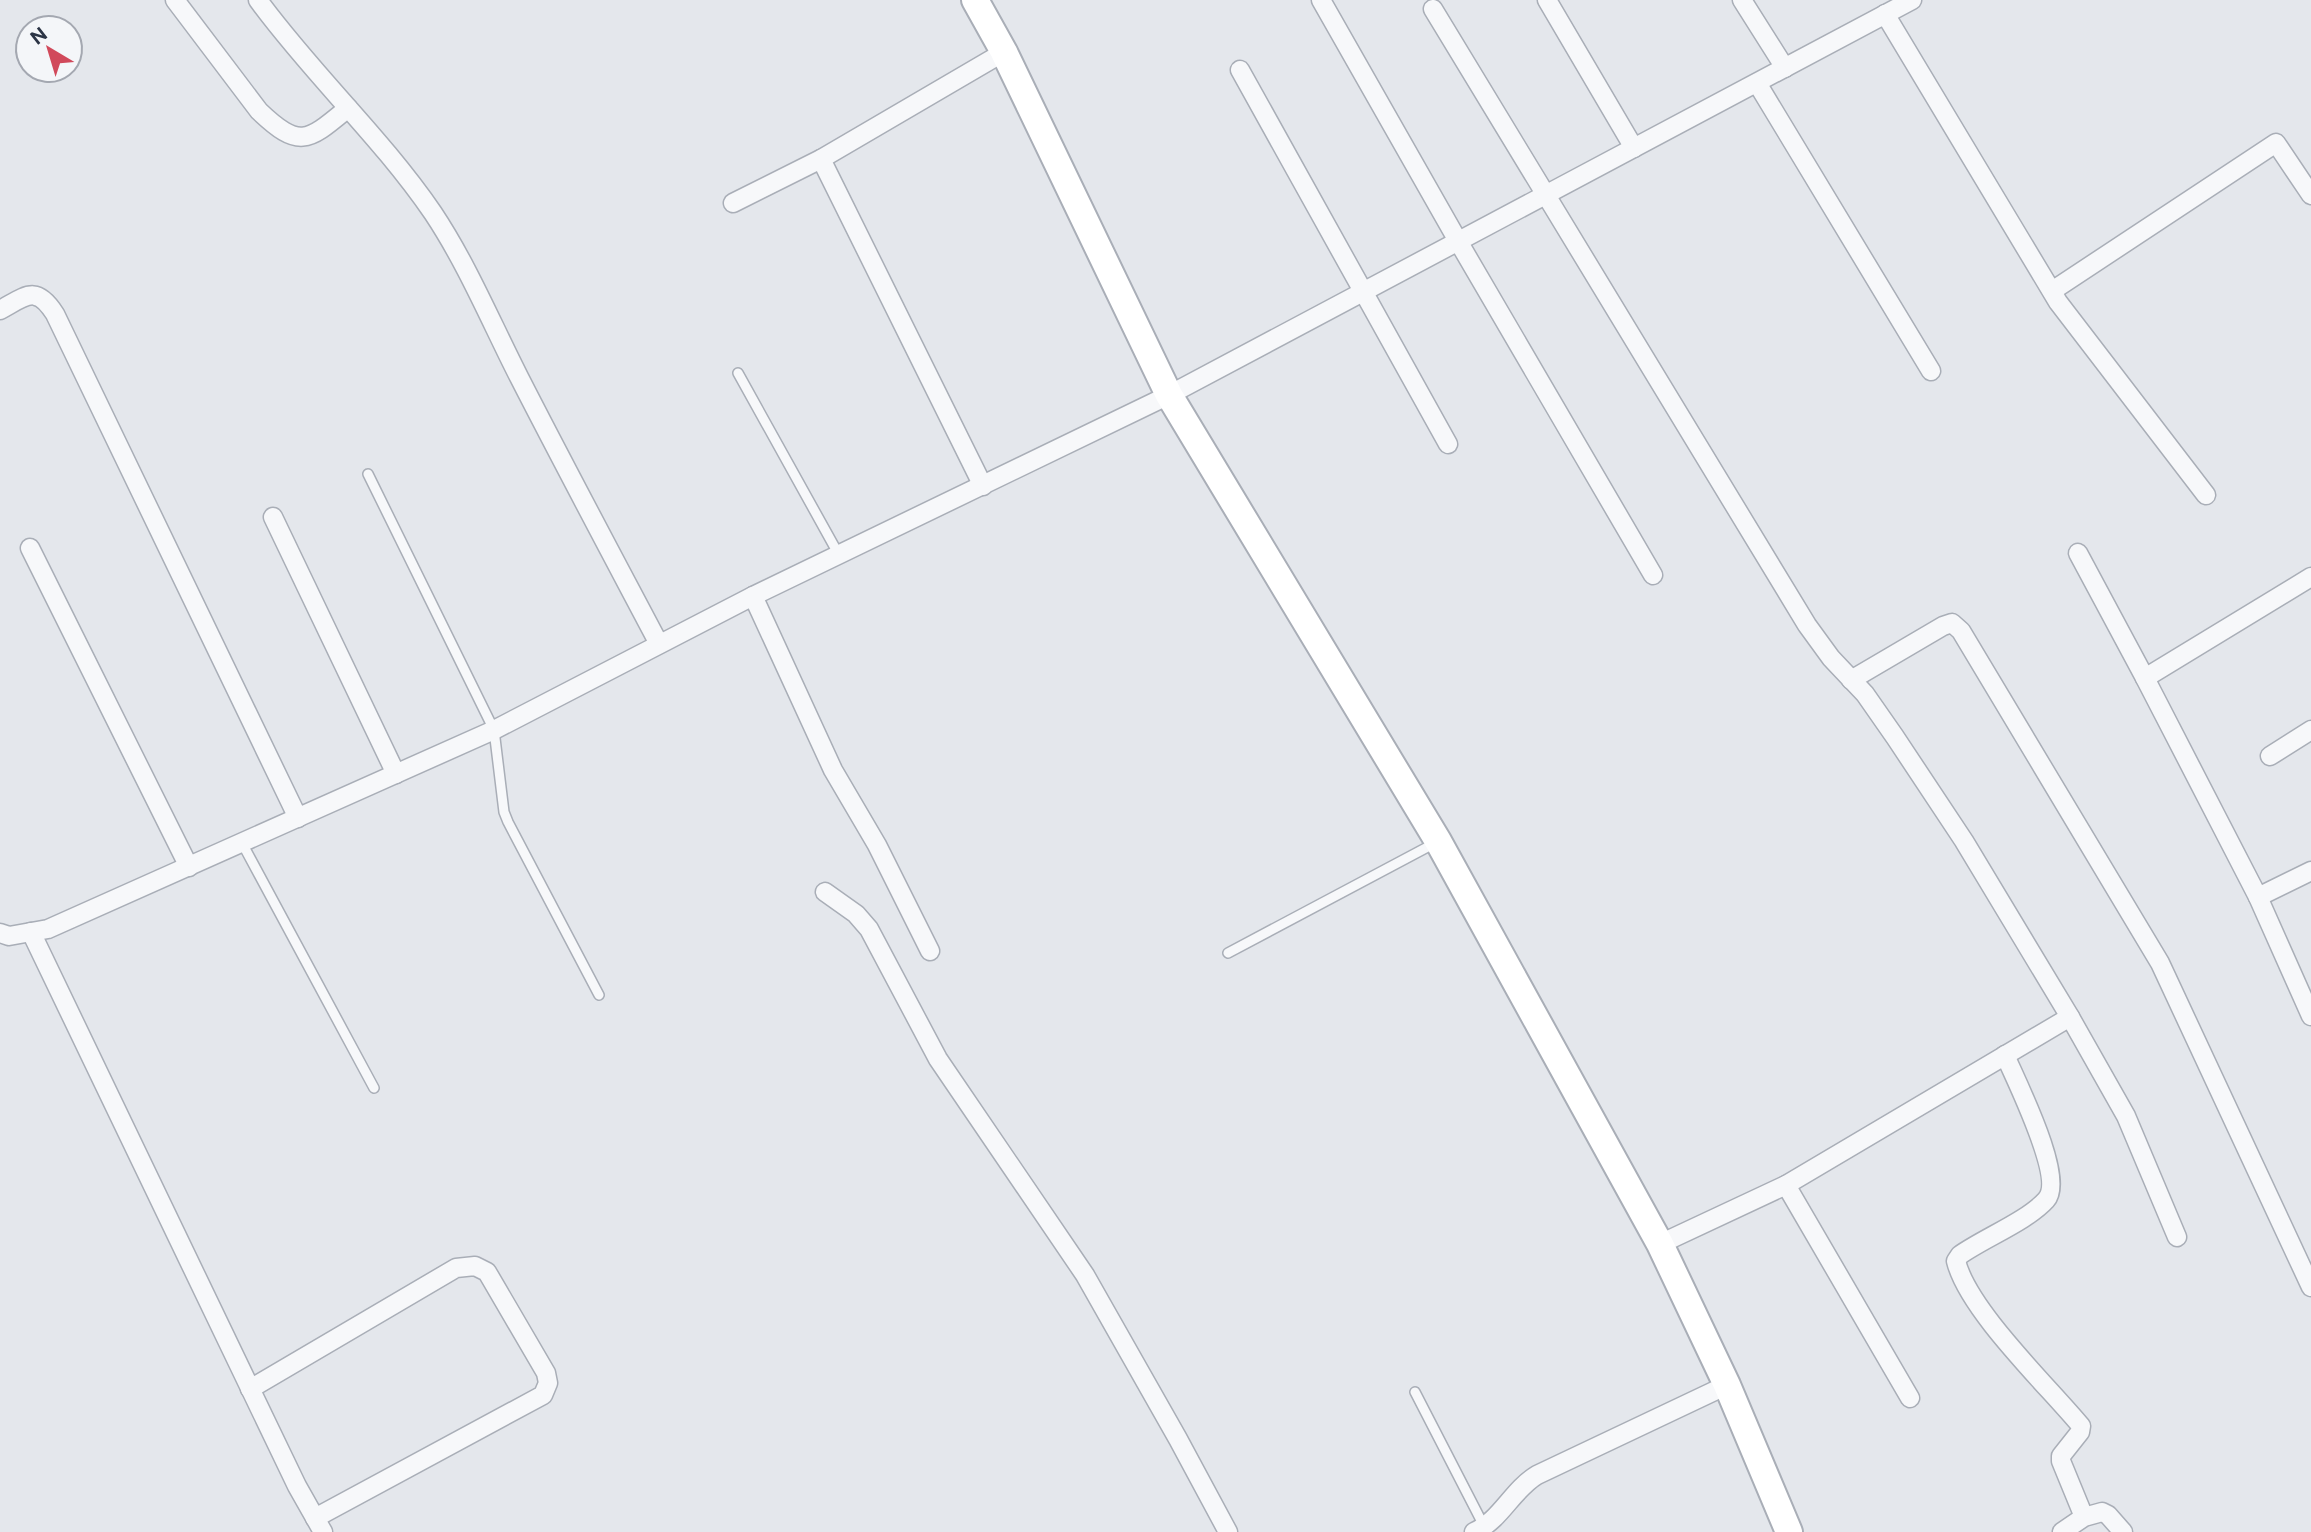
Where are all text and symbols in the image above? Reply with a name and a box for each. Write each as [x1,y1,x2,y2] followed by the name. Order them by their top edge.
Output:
[14,14,84,84] north arrow
[26,22,51,49] text: N

